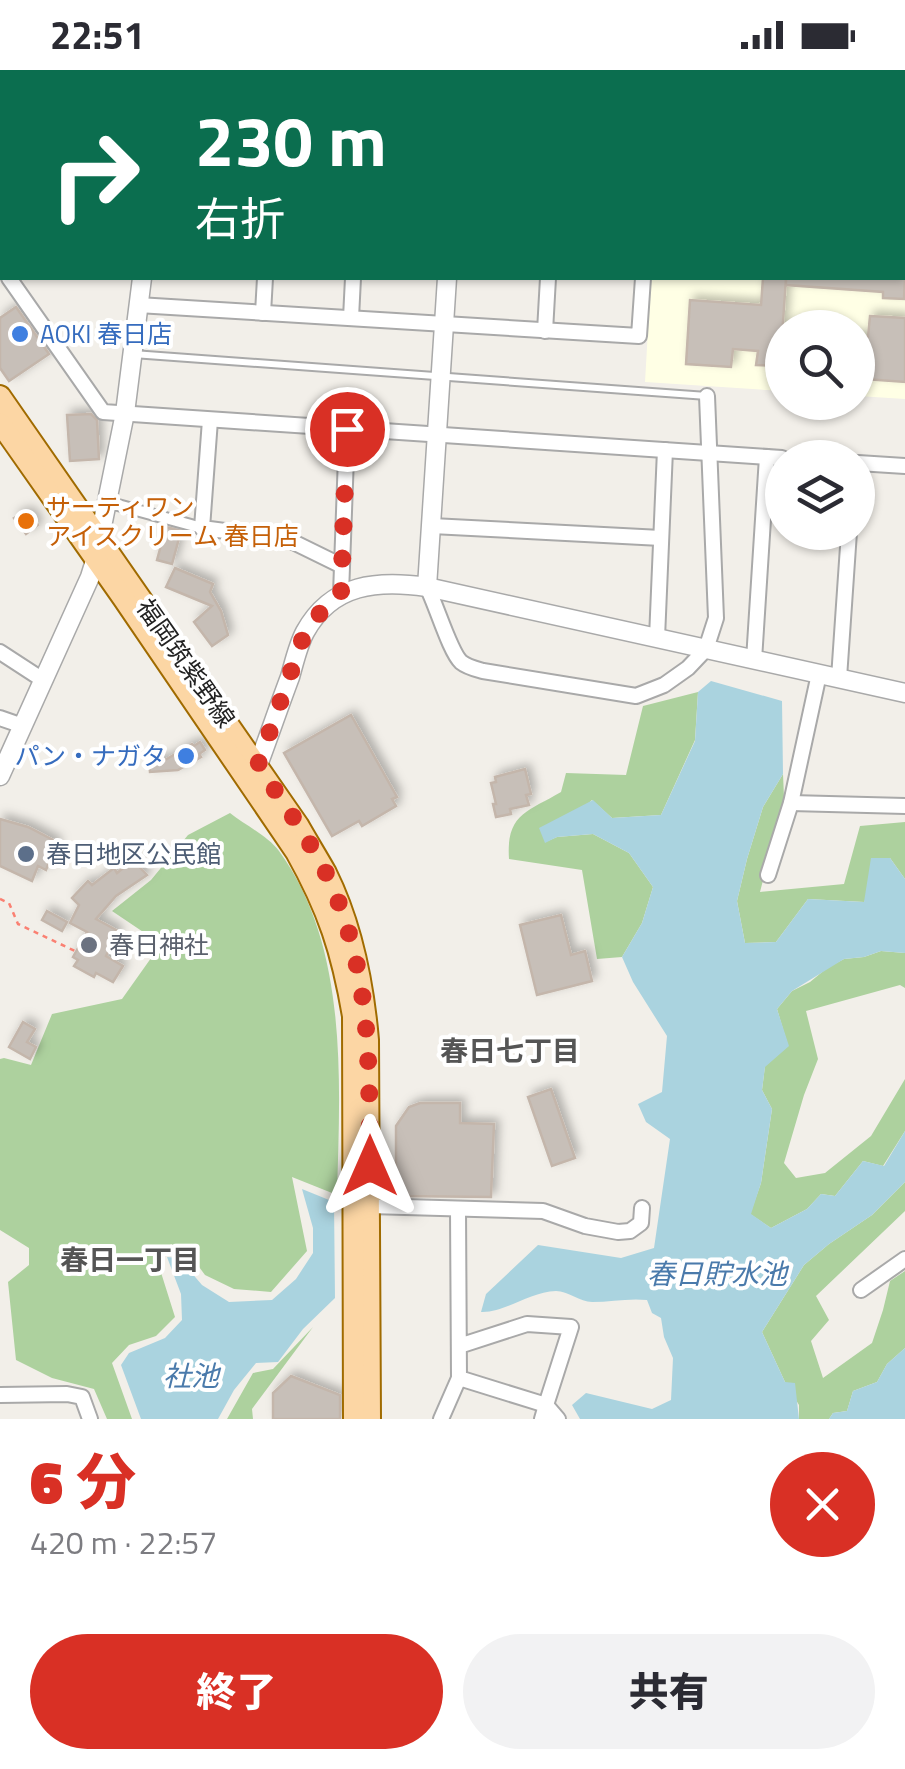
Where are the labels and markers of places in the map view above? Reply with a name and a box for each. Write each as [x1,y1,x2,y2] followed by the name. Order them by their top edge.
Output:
[40,315,172,353] place label: AOKI 春日店
[9,323,31,345] marker: AOKI 春日店
[305,387,390,472] pin
[46,488,299,555] place label: サーティワン アイスクリーム 春日店
[15,510,37,532] marker: サーティワン アイスクリーム 春日店
[15,737,166,775] place label: パン・ナガタ
[175,745,197,767] marker: パン・ナガタ
[46,835,221,873] place label: 春日地区公民館
[15,843,37,865] marker: 春日地区公民館
[109,926,209,964] place label: 春日神社
[78,934,100,956] marker: 春日神社

